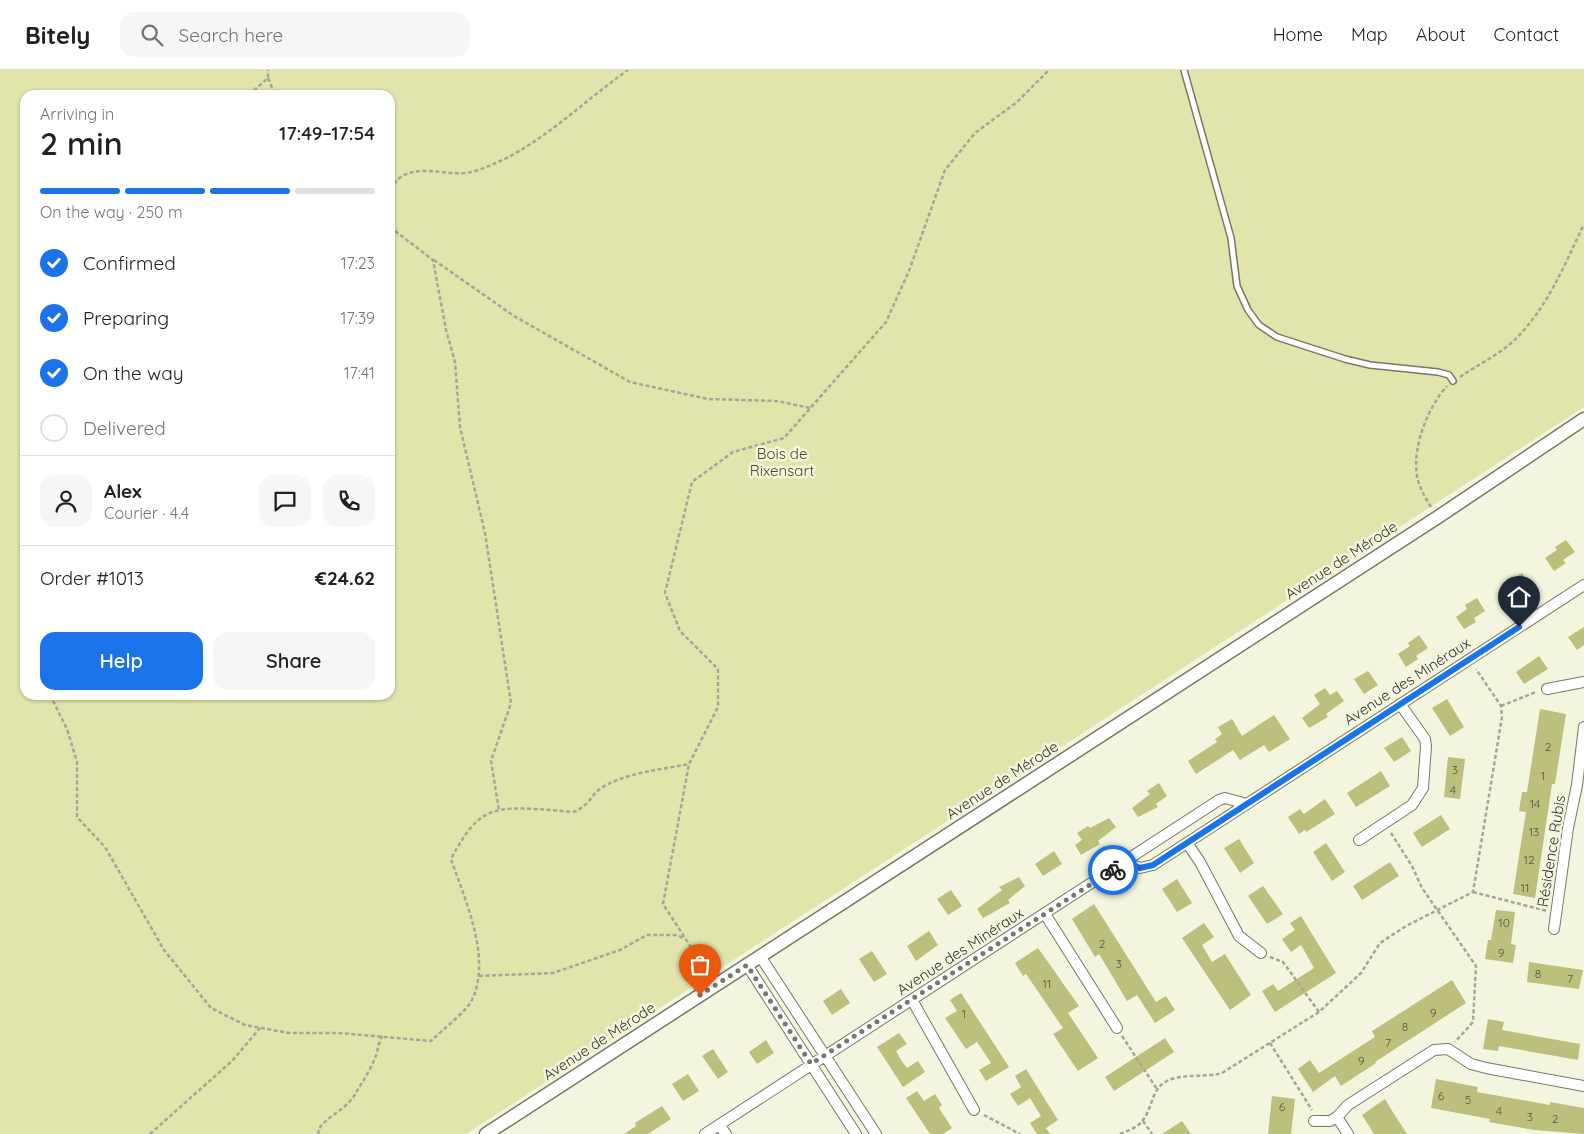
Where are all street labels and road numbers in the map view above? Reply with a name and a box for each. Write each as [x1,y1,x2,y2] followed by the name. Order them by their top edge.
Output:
[1281,517,1401,603] street label: Avenue de Mérode
[1340,633,1474,729] street label: Avenue des Minéraux
[942,737,1062,823] street label: Avenue de Mérode
[1533,794,1569,908] street label: Résidence Rubis
[893,903,1027,999] street label: Avenue des Minéraux
[539,998,659,1084] street label: Avenue de Mérode

